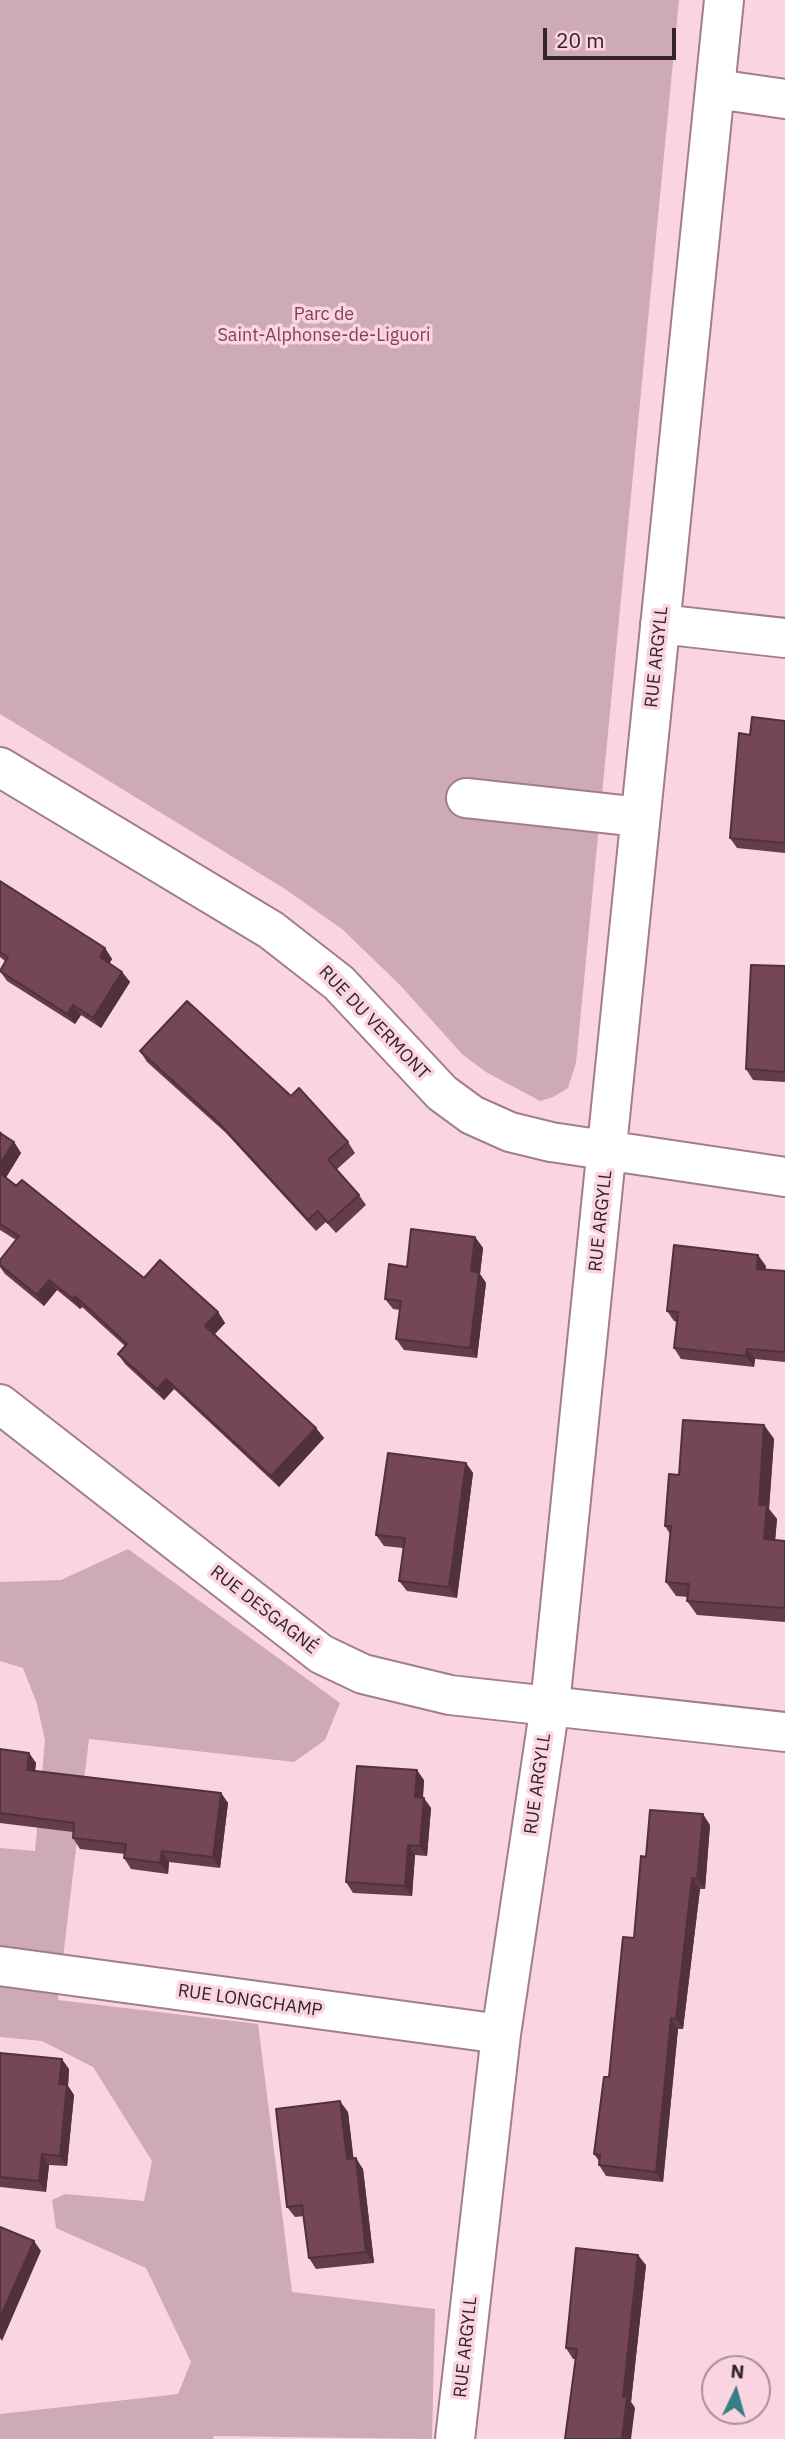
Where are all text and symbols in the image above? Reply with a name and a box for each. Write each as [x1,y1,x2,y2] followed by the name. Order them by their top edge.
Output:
[547,14,680,58] scale bar
[556,26,605,54] text: 20 m
[217,304,431,346] park label: Parc de Saint-Alphonse-de-Liguori
[641,605,673,709] street label: RUE ARGYLL
[314,961,434,1085] street label: RUE DU VERMONT
[585,1169,617,1273] street label: RUE ARGYLL
[206,1561,322,1659] street label: RUE DESGAGNÉ
[520,1732,556,1836] street label: RUE ARGYLL
[176,1980,324,2022] street label: RUE LONGCHAMP
[450,2295,482,2399] street label: RUE ARGYLL
[701,2355,771,2425] north arrow
[730,2359,746,2384] text: N

